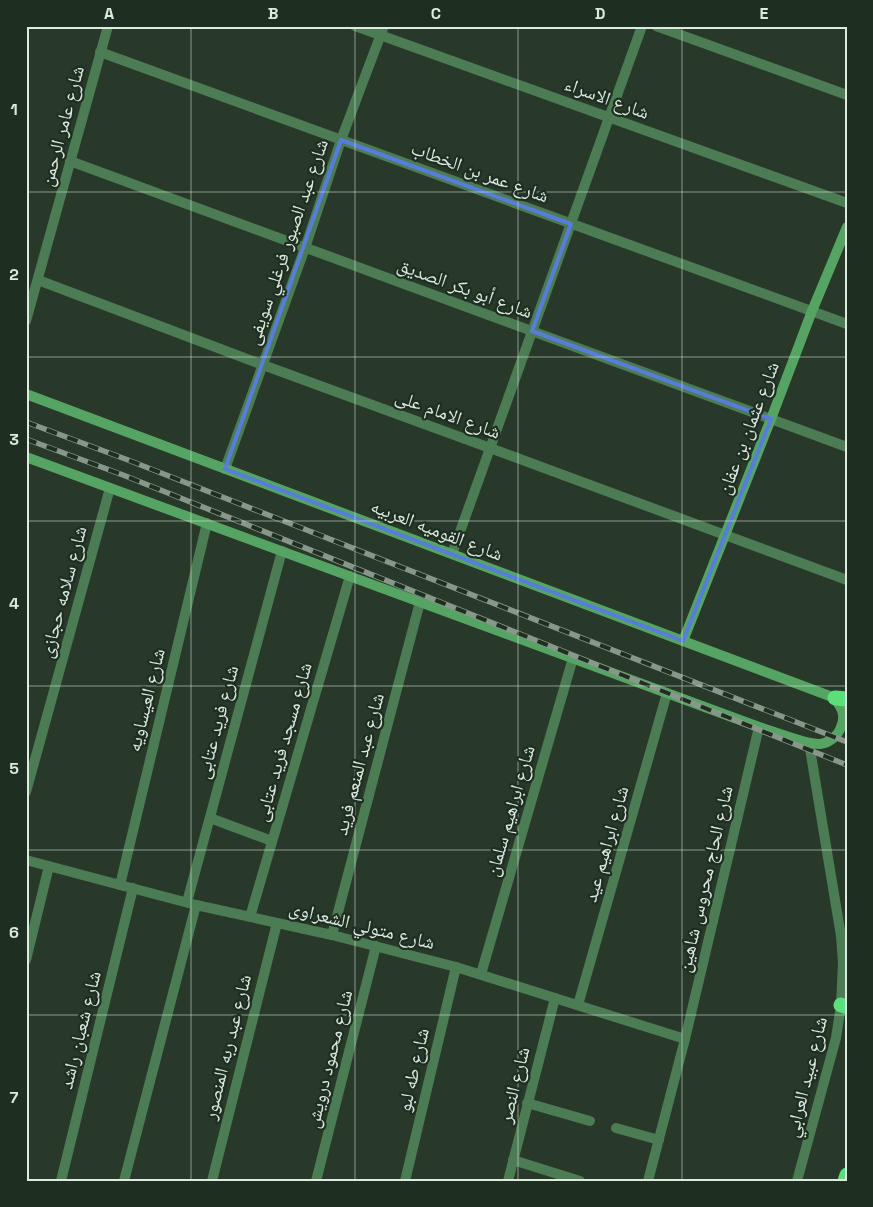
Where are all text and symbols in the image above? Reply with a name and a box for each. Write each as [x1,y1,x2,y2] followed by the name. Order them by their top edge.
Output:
[104,3,114,24] text: A
[268,3,278,24] text: B
[431,3,441,24] text: C
[595,3,605,24] text: D
[760,3,769,24] text: E
[34,63,90,189] street label: شارع عامر الرحمن
[561,71,653,125] street label: شارع الاسراء
[10,99,18,120] text: 1
[408,135,552,209] street label: شارع عمر بن الخطاب
[240,136,337,349] street label: شارع عبد الصبور فرغلي سويفى
[394,252,536,324] street label: شارع أبو بكر الصديق
[9,264,19,285] text: 2
[711,358,785,498] street label: شارع عثمان بن عفان
[392,383,504,446] street label: شارع الامام على
[9,429,19,450] text: 3
[367,493,507,567] street label: شارع القوميه العربيه
[33,523,93,661] street label: شارع سلامه حجازى
[9,593,19,614] text: 4
[121,646,171,754] street label: شارع العيساويه
[248,660,318,824] street label: شارع مسجد فريد عتابى
[190,662,244,782] street label: شارع فريد عتابى
[328,690,390,838] street label: شارع عبد المنعم فريد
[479,743,541,879] street label: شارع ابراهيم سلمان
[9,758,19,779] text: 5
[577,783,635,905] street label: شارع ابراهيم عيد
[671,783,739,975] street label: شارع الحاج محروس شاهين
[286,895,437,958] street label: شارع متولي الشعراوى
[9,922,19,943] text: 6
[53,968,107,1092] street label: شارع شعبان راشد
[197,972,257,1123] street label: شارع عبد ربه المنصور
[300,987,358,1131] street label: شارع محمود درويش
[779,1014,836,1141] street label: شارع عبيد العرابي
[391,1026,435,1114] street label: شارع طه لبو
[492,1044,536,1127] street label: شارع النصر
[10,1087,19,1108] text: 7

